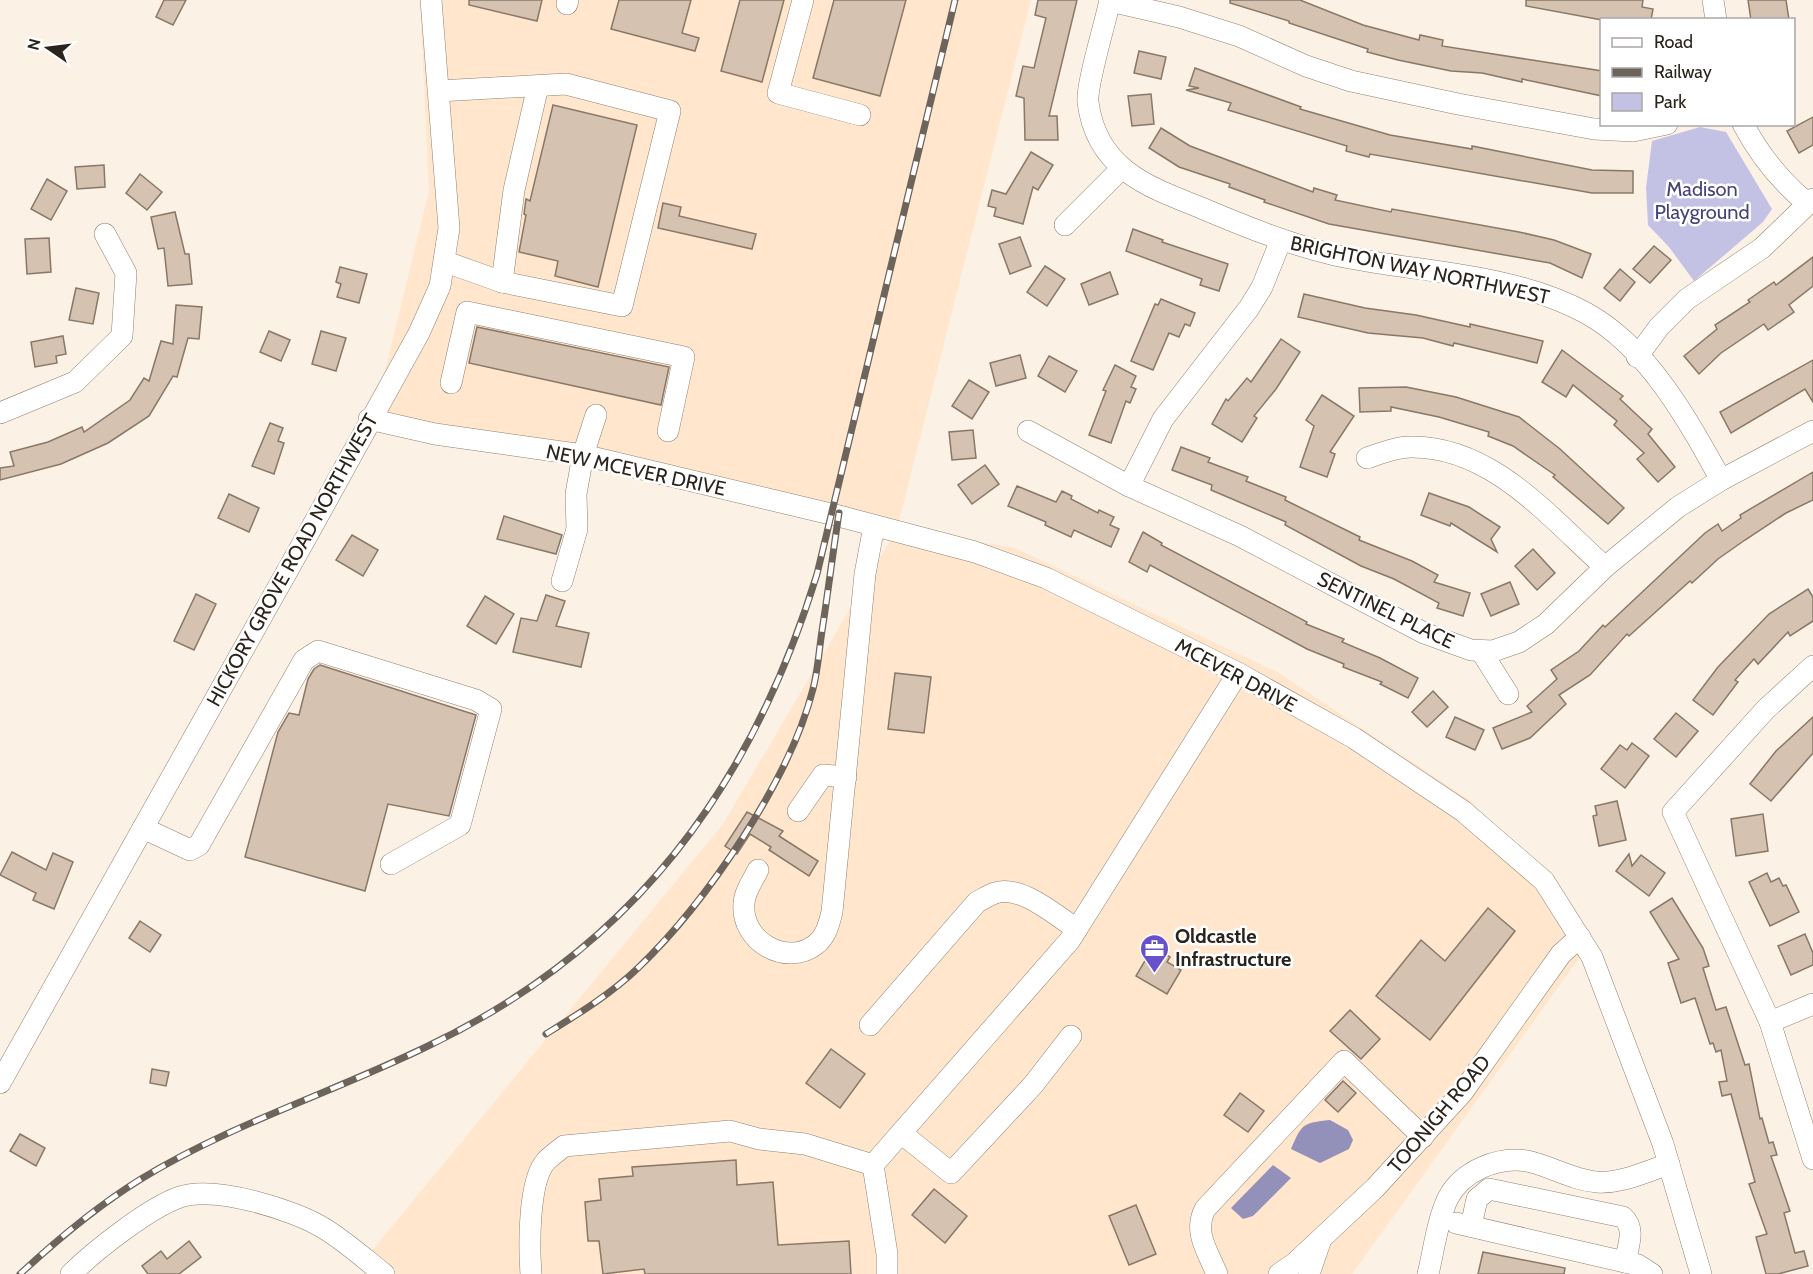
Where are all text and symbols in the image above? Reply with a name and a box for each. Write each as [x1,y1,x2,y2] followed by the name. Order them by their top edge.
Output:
[18,18,78,78] north arrow
[1600,18,1795,126] legend
[1654,31,1693,53] text: Road
[23,37,45,52] text: N
[1654,61,1712,83] text: Railway
[1654,91,1687,113] text: Park
[1654,177,1750,224] park label: Madison Playground
[1288,231,1552,309] street label: BRIGHTON WAY NORTHWEST
[201,409,383,710] street label: HICKORY GROVE ROAD NORTHWEST
[544,439,728,501] street label: NEW MCEVER DRIVE
[1314,567,1458,653] street label: SENTINEL PLACE
[1171,633,1301,717] street label: MCEVER DRIVE
[1175,924,1291,971] place label: Oldcastle Infrastructure
[1138,932,1170,974] office icon: Oldcastle Infrastructure
[1383,1050,1495,1178] street label: TOONIGH ROAD

